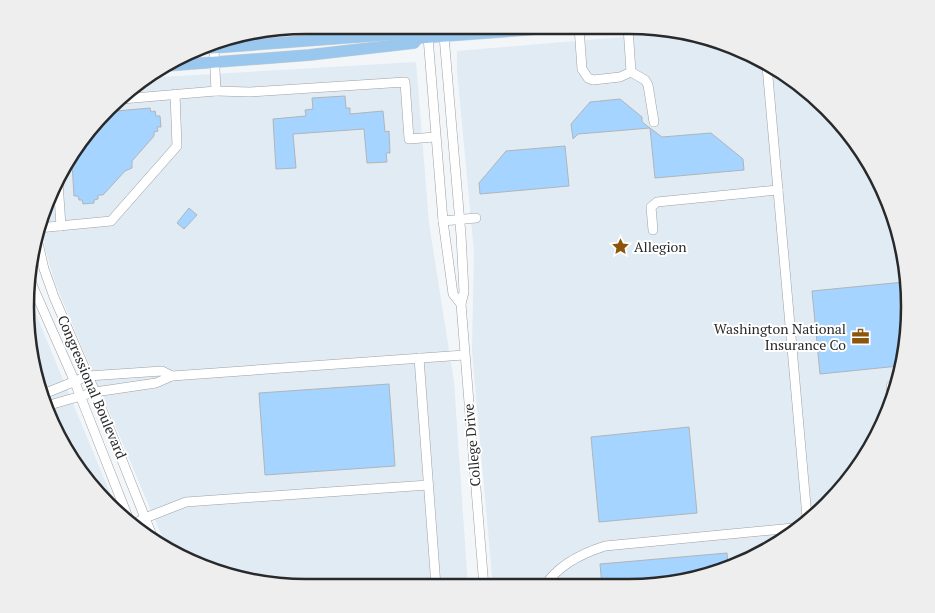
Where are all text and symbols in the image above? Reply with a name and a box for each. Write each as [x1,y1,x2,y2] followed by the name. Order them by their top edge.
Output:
[610,237,630,257] place icon: Allegion
[634,237,687,256] place label: Allegion
[54,312,131,462] street label: Congressional Boulevard
[714,319,846,354] place label: Washington National Insurance Co
[850,327,870,347] office icon: Washington National Insurance Co
[458,403,485,487] street label: College Drive

